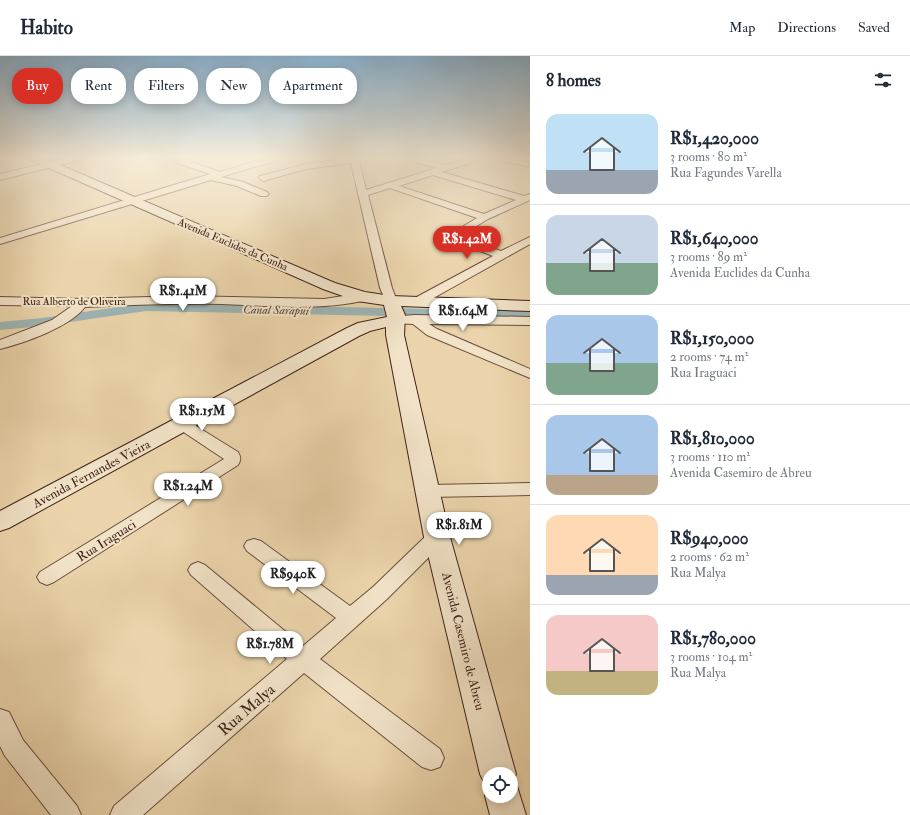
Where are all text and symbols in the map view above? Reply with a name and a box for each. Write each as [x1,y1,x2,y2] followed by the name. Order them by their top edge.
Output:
[20,16,73,40] text: Habito
[729,19,755,36] text: Map
[777,19,836,36] text: Directions
[858,19,890,36] text: Saved
[12,68,63,104] chip: Buy
[71,68,126,104] chip: Rent
[134,68,198,104] chip: Filters
[206,68,261,104] chip: New
[269,68,357,104] chip: Apartment
[872,69,894,91] icon: filters
[546,70,601,91] text: 8 homes
[670,128,759,149] text: R$1,420,000
[578,130,626,178] icon: home
[670,149,747,165] text: 3 rooms · 80 m²
[670,165,782,181] text: Rua Fagundes Varella
[175,215,290,274] street label: Avenida Euclides da Cunha
[430,226,504,260] pin: R$1.42M
[670,228,759,249] text: R$1,640,000
[442,231,492,247] text: R$1.42M
[578,231,626,279] icon: home
[670,249,747,265] text: 3 rooms · 89 m²
[670,265,810,281] text: Avenida Euclides da Cunha
[146,278,220,312] pin: R$1.41M
[159,283,207,299] text: R$1.41M
[23,295,126,308] street label: Rua Alberto de Oliveira
[426,298,500,332] pin: R$1.64M
[243,302,311,319] water label: Canal Sarapuí
[438,303,488,319] text: R$1.64M
[670,328,754,349] text: R$1,150,000
[578,331,626,379] icon: home
[670,349,748,365] text: 2 rooms · 74 m²
[670,365,737,381] text: Rua Iraguaci
[165,398,239,432] pin: R$1.15M
[179,403,225,419] text: R$1.15M
[670,428,755,449] text: R$1,810,000
[578,431,626,479] icon: home
[29,436,154,512] street label: Avenida Fernandes Vieira
[670,449,750,465] text: 3 rooms · 110 m²
[670,465,812,481] text: Avenida Casemiro de Abreu
[151,473,225,507] pin: R$1.24M
[163,478,213,494] text: R$1.24M
[422,512,496,546] pin: R$1.81M
[74,516,140,565] street label: Rua Iraguaci
[435,517,483,533] text: R$1.81M
[670,528,749,549] text: R$940,000
[578,531,626,579] icon: home
[670,549,749,565] text: 2 rooms · 62 m²
[260,561,326,595] pin: R$940K
[670,565,726,581] text: Rua Malya
[270,566,316,582] text: R$940K
[438,570,488,712] street label: Avenida Casemiro de Abreu
[670,628,756,649] text: R$1,780,000
[233,631,307,665] pin: R$1.78M
[578,631,626,679] icon: home
[246,636,294,652] text: R$1.78M
[670,649,752,665] text: 3 rooms · 104 m²
[670,665,726,681] text: Rua Malya
[214,679,280,740] street label: Rua Malya
[482,767,518,803] map controls
[482,767,518,803] button: locate

